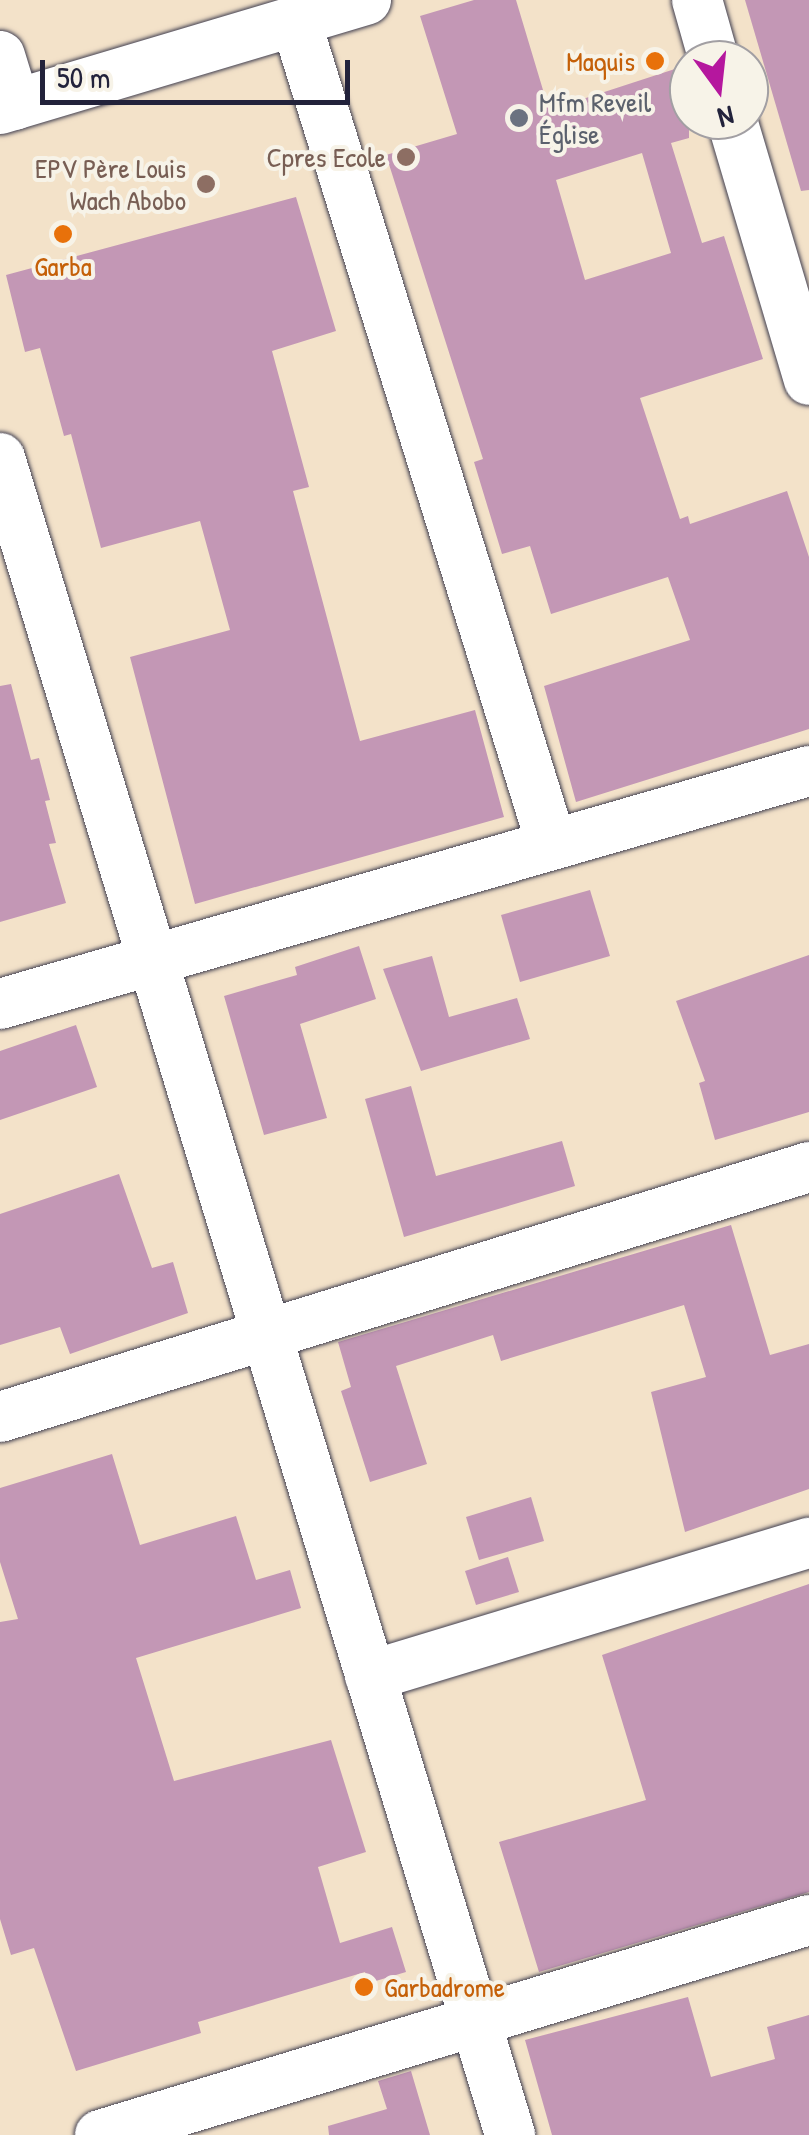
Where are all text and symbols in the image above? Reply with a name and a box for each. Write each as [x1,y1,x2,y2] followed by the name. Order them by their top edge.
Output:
[45,40,355,102] scale bar
[669,40,769,140] north arrow
[566,44,635,78] place label: Maquis
[644,50,666,72] marker: Maquis
[57,57,110,97] text: 50 m
[539,85,651,151] place label: Mfm Reveil Église
[714,97,738,137] text: N
[508,107,530,129] marker: Mfm Reveil Église
[266,140,386,174] place label: Cpres Ecole
[395,146,417,168] marker: Cpres Ecole
[35,151,186,217] place label: EPV Père Louis Wach Abobo
[195,173,217,195] marker: EPV Père Louis Wach Abobo
[52,223,74,245] marker: Garba
[34,249,92,283] place label: Garba
[384,1970,505,2004] place label: Garbadrome
[353,1976,375,1998] marker: Garbadrome

